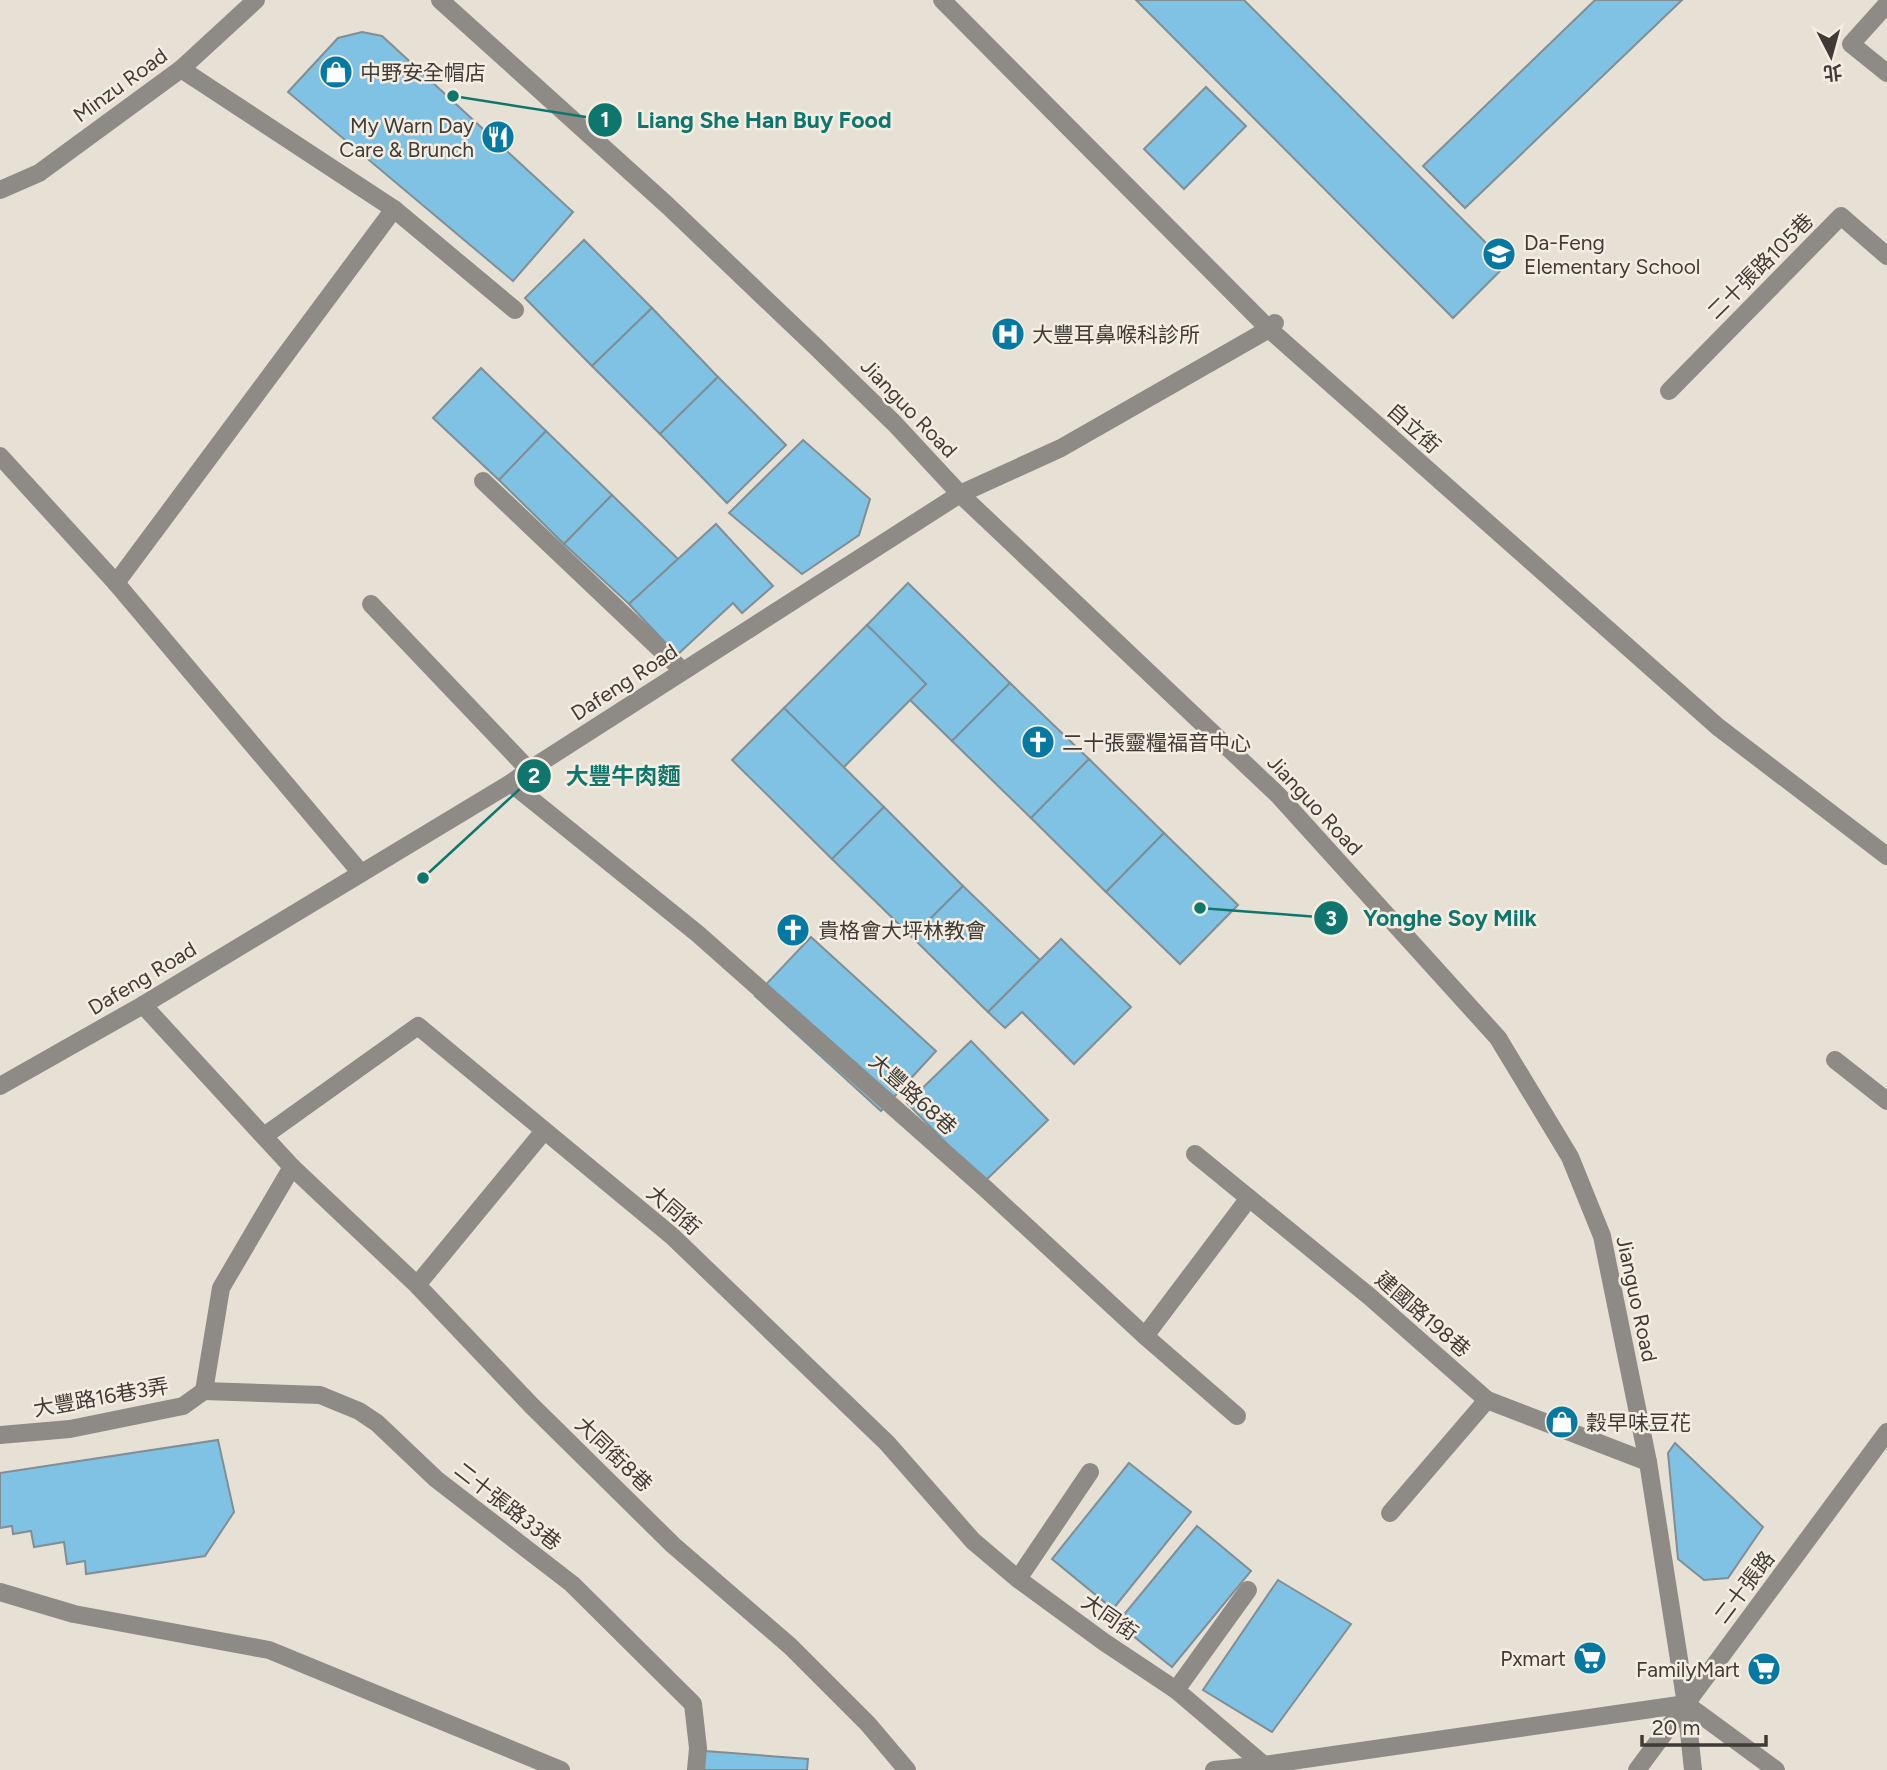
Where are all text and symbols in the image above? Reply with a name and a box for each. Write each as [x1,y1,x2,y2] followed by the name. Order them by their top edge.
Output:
[1796,21,1866,91] north arrow
[68,43,172,127] street label: Minzu Road
[317,53,355,91] shop icon: 中野安全帽店
[360,60,486,85] place label: 中野安全帽店
[1822,60,1843,85] text: 北
[588,98,906,142] callout: Liang She Han Buy Food
[636,106,892,134] text: Liang She Han Buy Food
[601,107,609,132] text: 1
[339,113,474,162] place label: My Warn Day Care & Brunch
[479,118,517,156] restaurant icon: My Warn Day Care & Brunch
[1702,208,1818,324] street label: 二十張路105巷
[1524,230,1700,279] place label: Da-Feng Elementary School
[1480,235,1518,273] school or university icon: Da-Feng Elementary School
[989,315,1027,353] hospital icon: 大豐耳鼻喉科診所
[1032,322,1200,347] place label: 大豐耳鼻喉科診所
[856,353,962,463] street label: Jianguo Road
[1382,398,1446,458] street label: 自立街
[566,638,682,726] street label: Dafeng Road
[1019,723,1057,761] church icon: 二十張靈糧福音中心
[1062,730,1251,755] place label: 二十張靈糧福音中心
[1262,750,1368,860] street label: Jianguo Road
[517,754,695,798] callout: 大豐牛肉麵
[566,762,681,790] text: 大豐牛肉麵
[528,763,540,788] text: 2
[1314,896,1551,940] callout: Yonghe Soy Milk
[1363,904,1538,932] text: Yonghe Soy Milk
[1325,906,1337,931] text: 3
[774,911,812,949] church icon: 貴格會大坪林教會
[818,918,986,943] place label: 貴格會大坪林教會
[83,936,201,1020] street label: Dafeng Road
[864,1048,962,1140] street label: 大豐路68巷
[642,1180,706,1240] street label: 大同街
[1611,1234,1663,1364] street label: Jianguo Road
[1370,1266,1476,1362] street label: 建國路198巷
[31,1373,171,1421] street label: 大豐路16巷3弄
[1543,1403,1581,1441] shop icon: 穀早味豆花
[1586,1410,1691,1435] place label: 穀早味豆花
[570,1411,658,1497] street label: 大同街8巷
[450,1457,566,1555] street label: 二十張路33巷
[1709,1546,1779,1628] street label: 二十張路
[1077,1589,1143,1645] street label: 大同街
[1571,1639,1609,1677] supermarket icon: Pxmart
[1500,1646,1566,1671] place label: Pxmart
[1745,1650,1783,1688] supermarket icon: FamilyMart
[1636,1657,1740,1682] place label: FamilyMart
[1642,1704,1766,1748] scale bar
[1652,1715,1700,1740] text: 20 m

